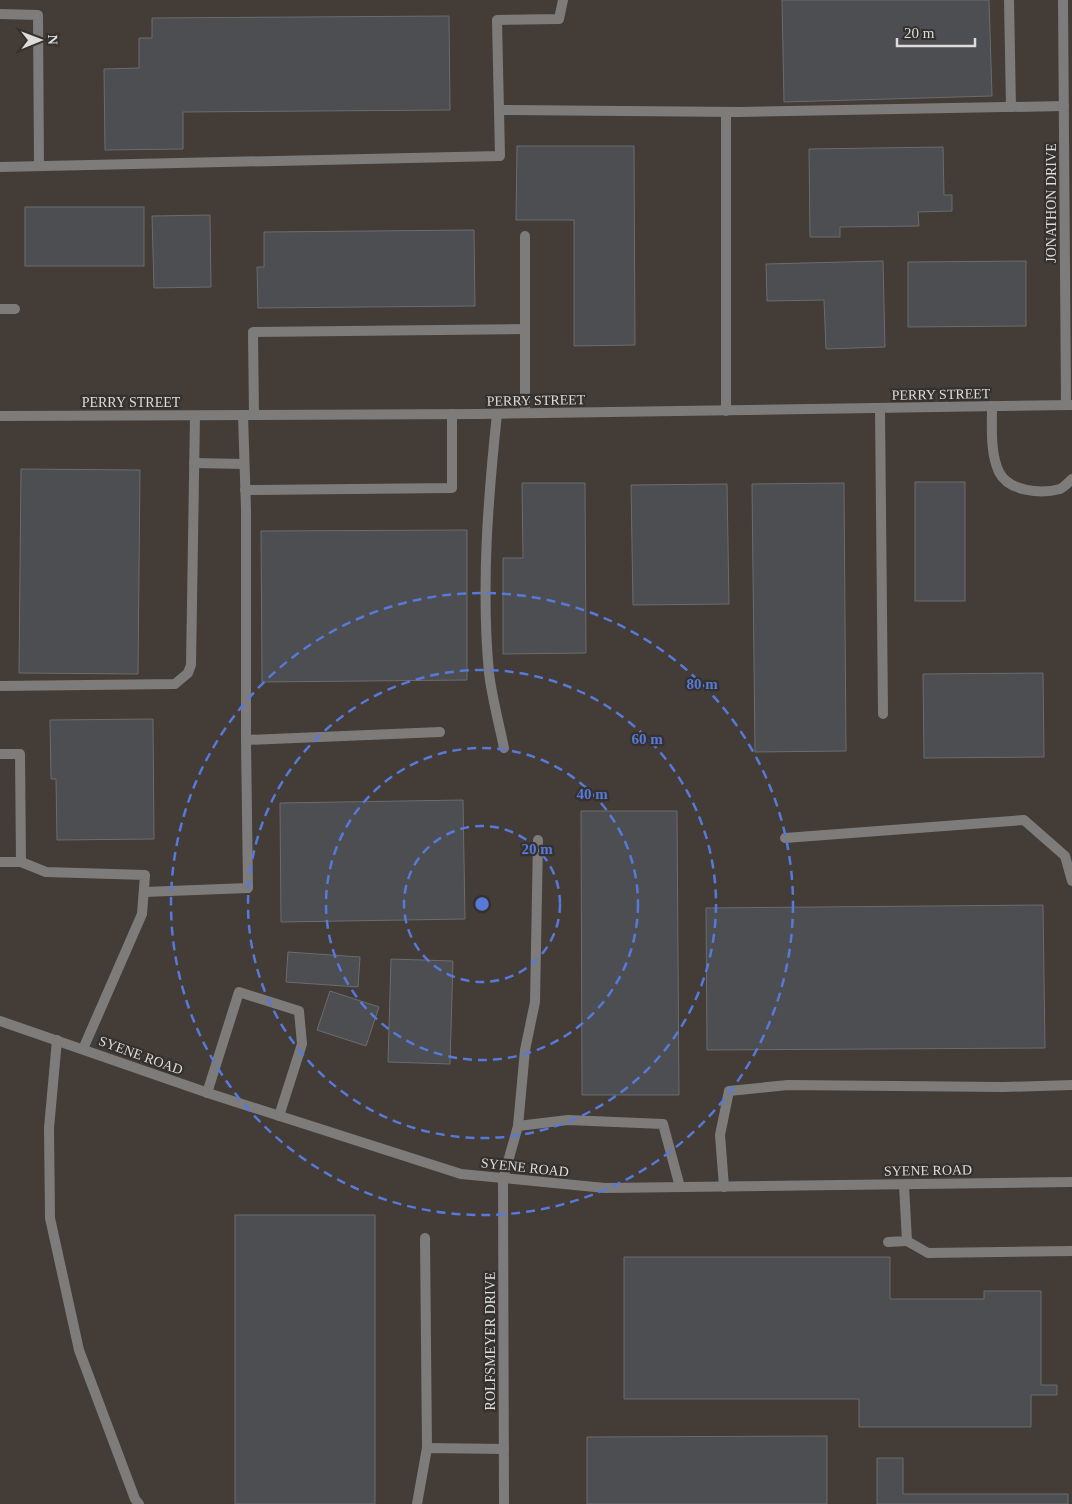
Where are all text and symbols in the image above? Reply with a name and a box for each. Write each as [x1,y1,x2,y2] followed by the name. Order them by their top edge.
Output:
[15,15,65,65] north arrow
[897,15,974,47] scale bar
[904,25,935,41] text: 20 m
[45,35,60,45] text: N
[1044,143,1059,263] street label: JONATHON DRIVE
[892,386,991,403] street label: PERRY STREET
[487,392,586,409] street label: PERRY STREET
[82,395,181,410] street label: PERRY STREET
[686,676,718,692] text: 80 m
[631,731,663,747] text: 60 m
[576,786,608,802] text: 40 m
[521,841,553,857] text: 20 m
[473,895,491,913] centre of rings
[97,1033,185,1078] street label: SYENE ROAD
[480,1155,570,1180] street label: SYENE ROAD
[884,1162,972,1179] street label: SYENE ROAD
[483,1272,498,1410] street label: ROLFSMEYER DRIVE

